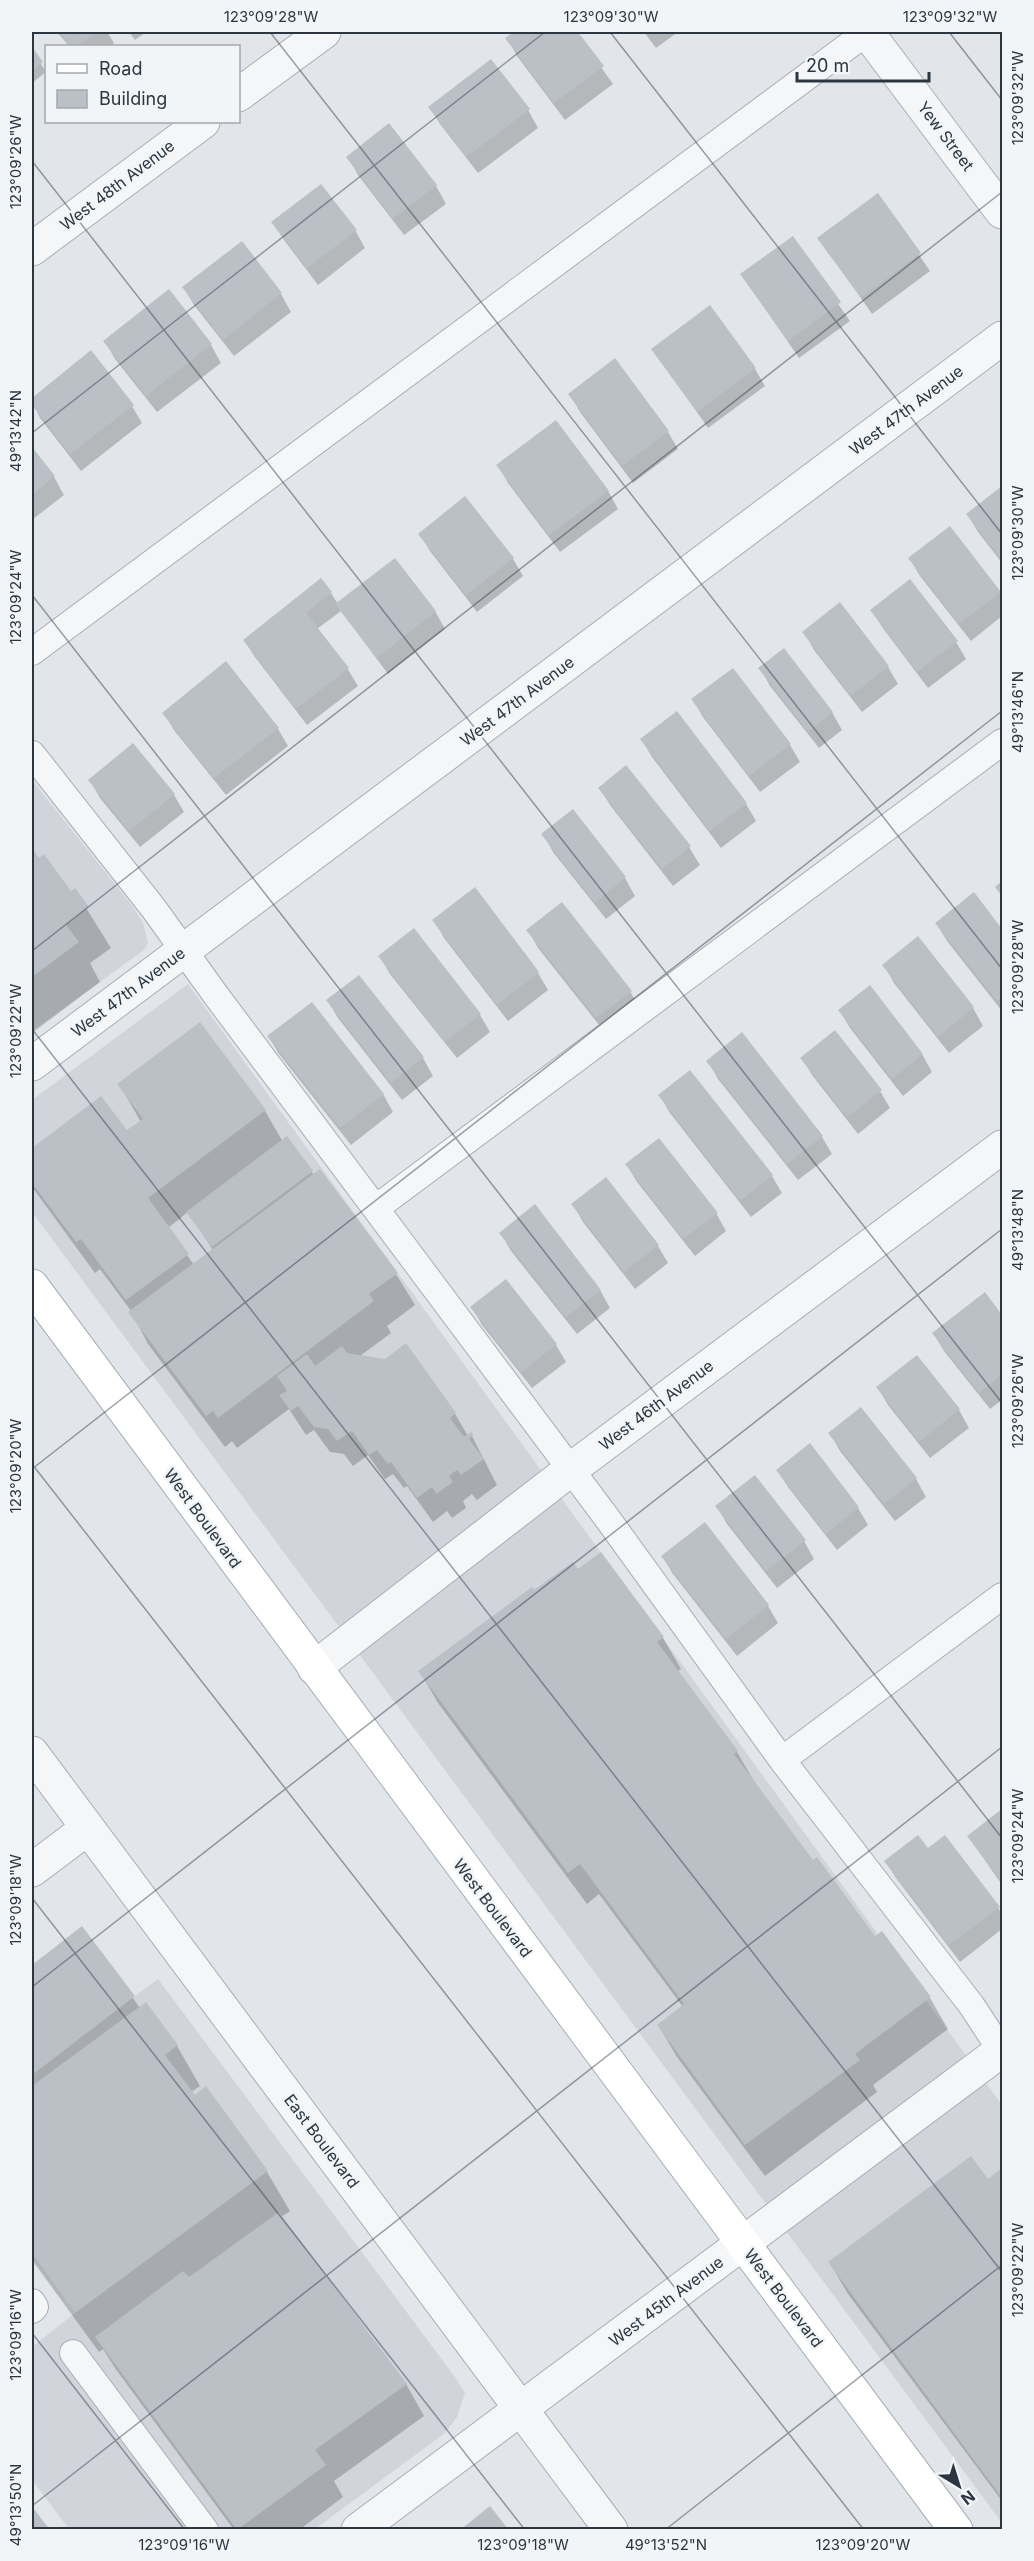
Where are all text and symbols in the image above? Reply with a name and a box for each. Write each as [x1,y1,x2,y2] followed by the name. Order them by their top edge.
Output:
[224,7,319,26] text: 123°09'28"W
[564,7,659,26] text: 123°09'30"W
[903,7,998,26] text: 123°09'32"W
[45,45,240,123] legend
[797,45,929,83] scale bar
[1008,50,1027,145] text: 123°09'32"W
[806,55,849,76] text: 20 m
[99,58,142,79] text: Road
[99,88,167,109] text: Building
[914,97,978,175] street label: Yew Street
[6,114,25,209] text: 123°09'26"W
[56,135,178,235] street label: West 48th Avenue
[845,361,967,459] street label: West 47th Avenue
[6,390,25,472] text: 49°13'42"N
[1008,485,1027,580] text: 123°09'30"W
[6,549,25,644] text: 123°09'24"W
[456,652,578,750] street label: West 47th Avenue
[1008,671,1027,753] text: 49°13'46"N
[1008,919,1027,1014] text: 123°09'28"W
[67,943,189,1041] street label: West 47th Avenue
[6,984,25,1078] text: 123°09'22"W
[1008,1189,1027,1271] text: 49°13'48"N
[1008,1353,1027,1448] text: 123°09'26"W
[595,1355,717,1455] street label: West 46th Avenue
[6,1418,25,1513] text: 123°09'20"W
[160,1464,246,1572] street label: West Boulevard
[1008,1788,1027,1883] text: 123°09'24"W
[6,1854,25,1946] text: 123°09'18"W
[449,1855,537,1961] street label: West Boulevard
[280,2090,364,2192] street label: East Boulevard
[1008,2223,1027,2317] text: 123°09'22"W
[740,2245,828,2351] street label: West Boulevard
[605,2252,727,2350] street label: West 45th Avenue
[6,2289,25,2381] text: 123°09'16"W
[929,2456,989,2516] north arrow
[6,2464,25,2546] text: 49°13'50"N
[957,2486,979,2509] text: N
[138,2535,230,2554] text: 123°09'16"W
[477,2535,569,2554] text: 123°09'18"W
[625,2535,707,2554] text: 49°13'52"N
[816,2535,911,2554] text: 123°09'20"W

